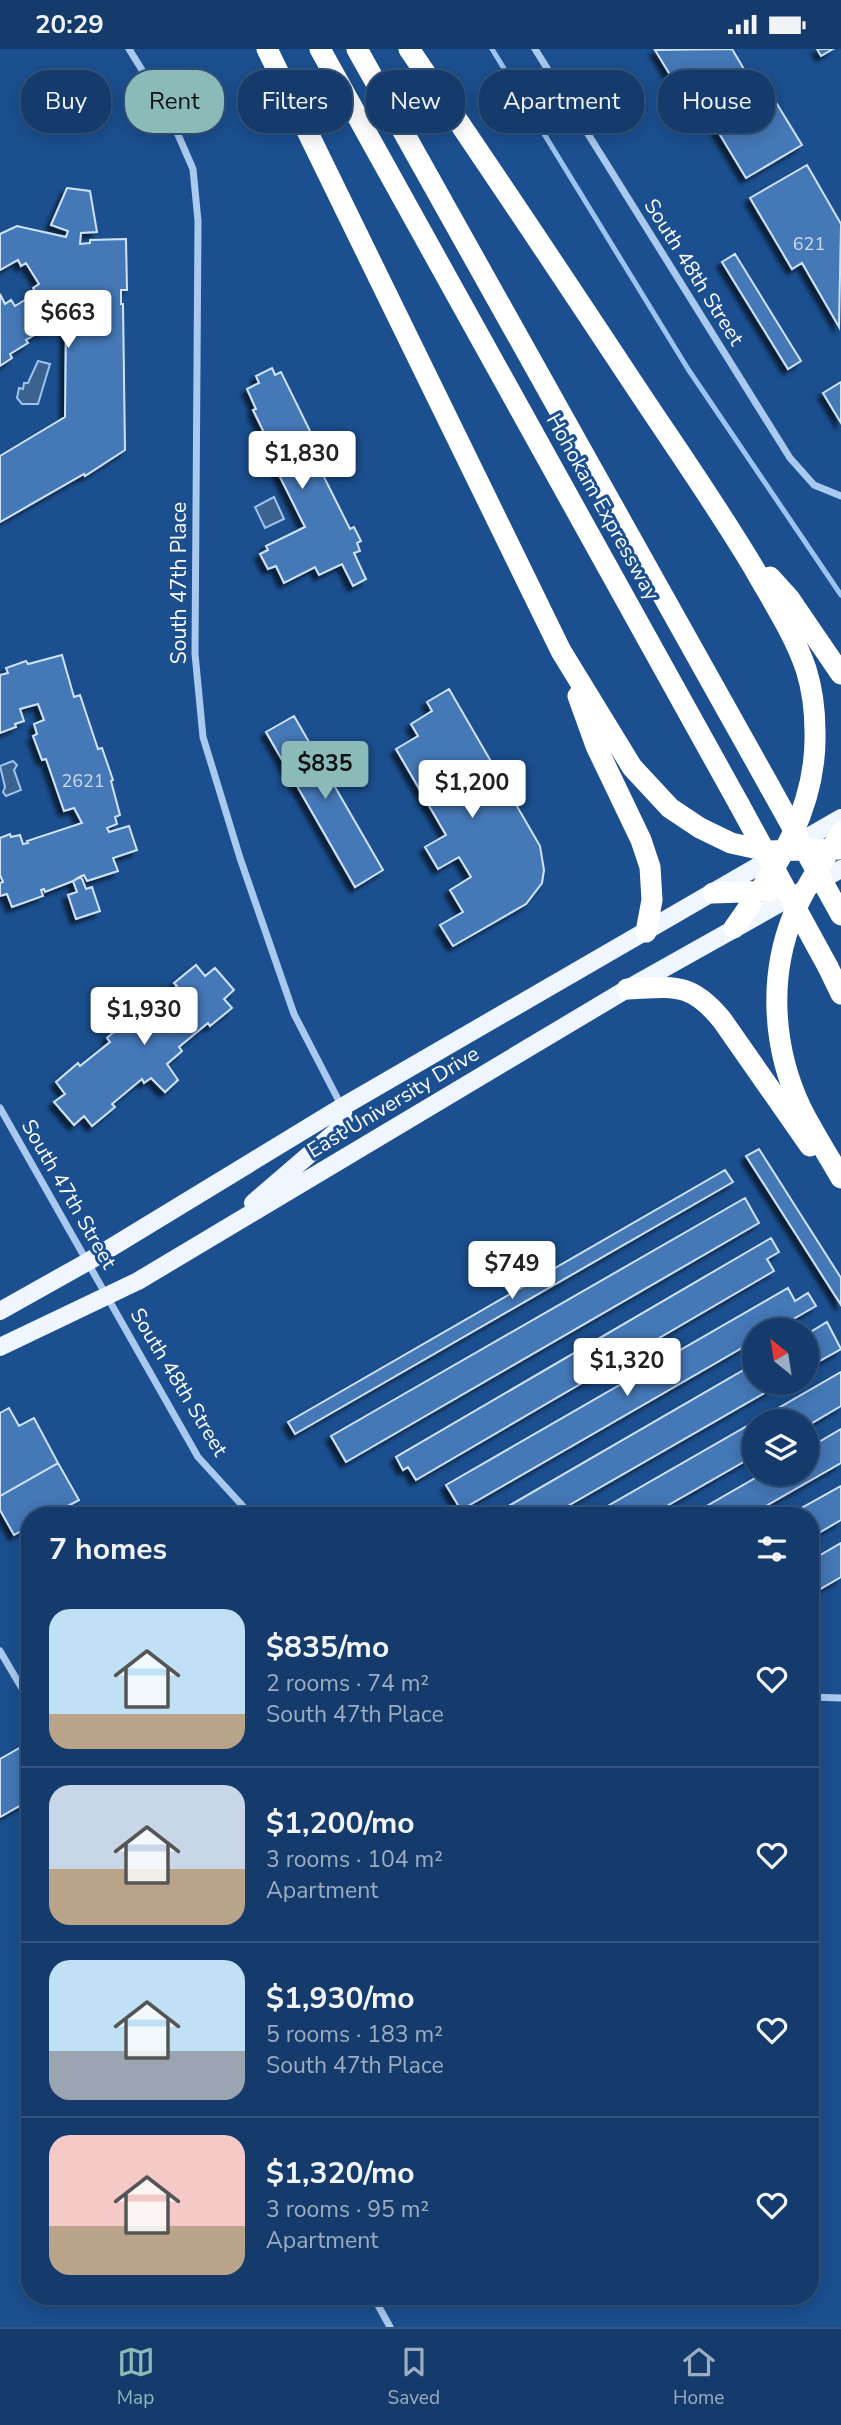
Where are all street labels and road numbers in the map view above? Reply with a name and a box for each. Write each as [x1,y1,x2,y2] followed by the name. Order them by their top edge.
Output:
[638,193,751,351] street label: South 48th Street
[540,409,666,606] street label: Hohokam Expressway
[165,502,193,664] street label: South 47th Place
[302,1040,484,1164] street label: East University Drive
[15,1114,124,1274] street label: South 47th Street
[124,1303,235,1462] street label: South 48th Street

